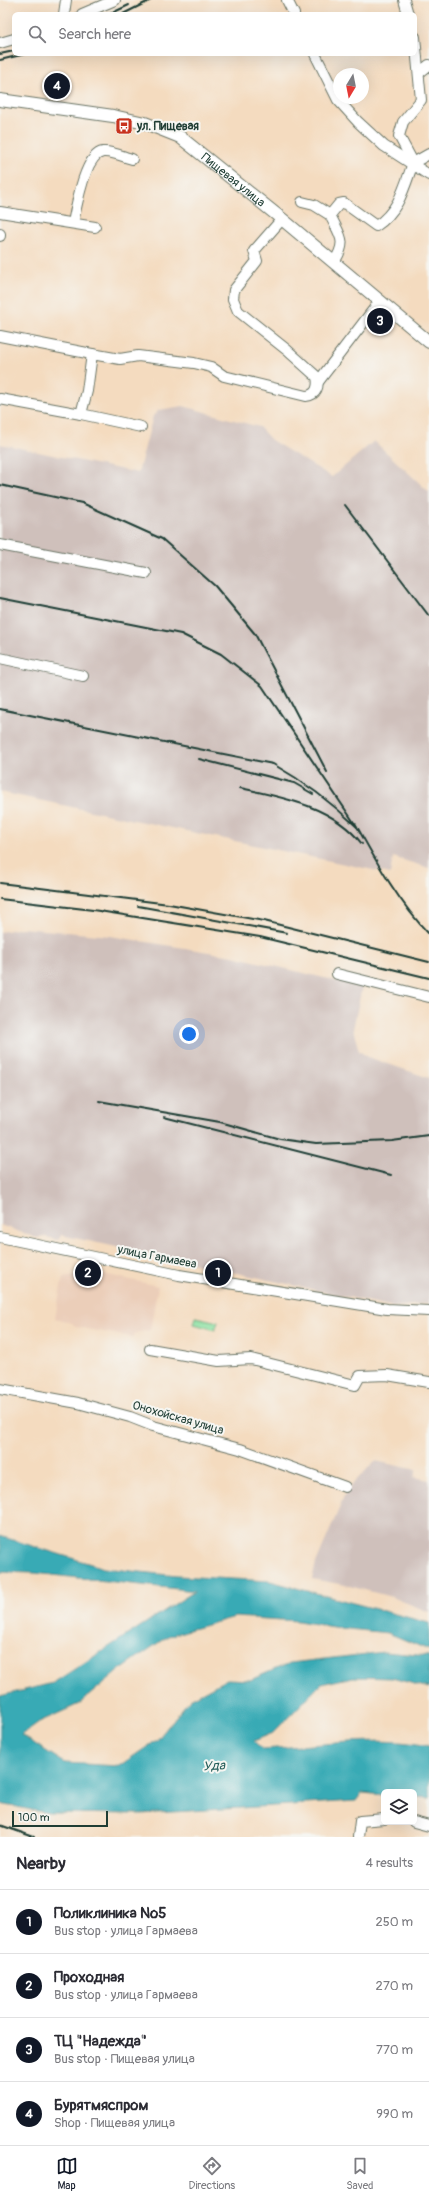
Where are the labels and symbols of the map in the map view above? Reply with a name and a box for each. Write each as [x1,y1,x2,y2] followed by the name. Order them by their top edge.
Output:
[333,68,369,104] north arrow
[44,71,70,101] pin: 4
[114,116,134,136] bus stop icon: ул. Пищевая
[136,119,199,134] place label: ул. Пищевая
[198,150,269,210] street label: Пищевая улица
[367,306,393,336] pin: 3
[179,1024,199,1044] your location
[115,1242,198,1272] street label: улица Гармаева
[75,1258,101,1288] pin: 2
[205,1258,231,1288] pin: 1
[131,1398,226,1438] street label: Онохойская улица
[203,1758,226,1774] water label: Уда
[12,1809,108,1828] scale bar

